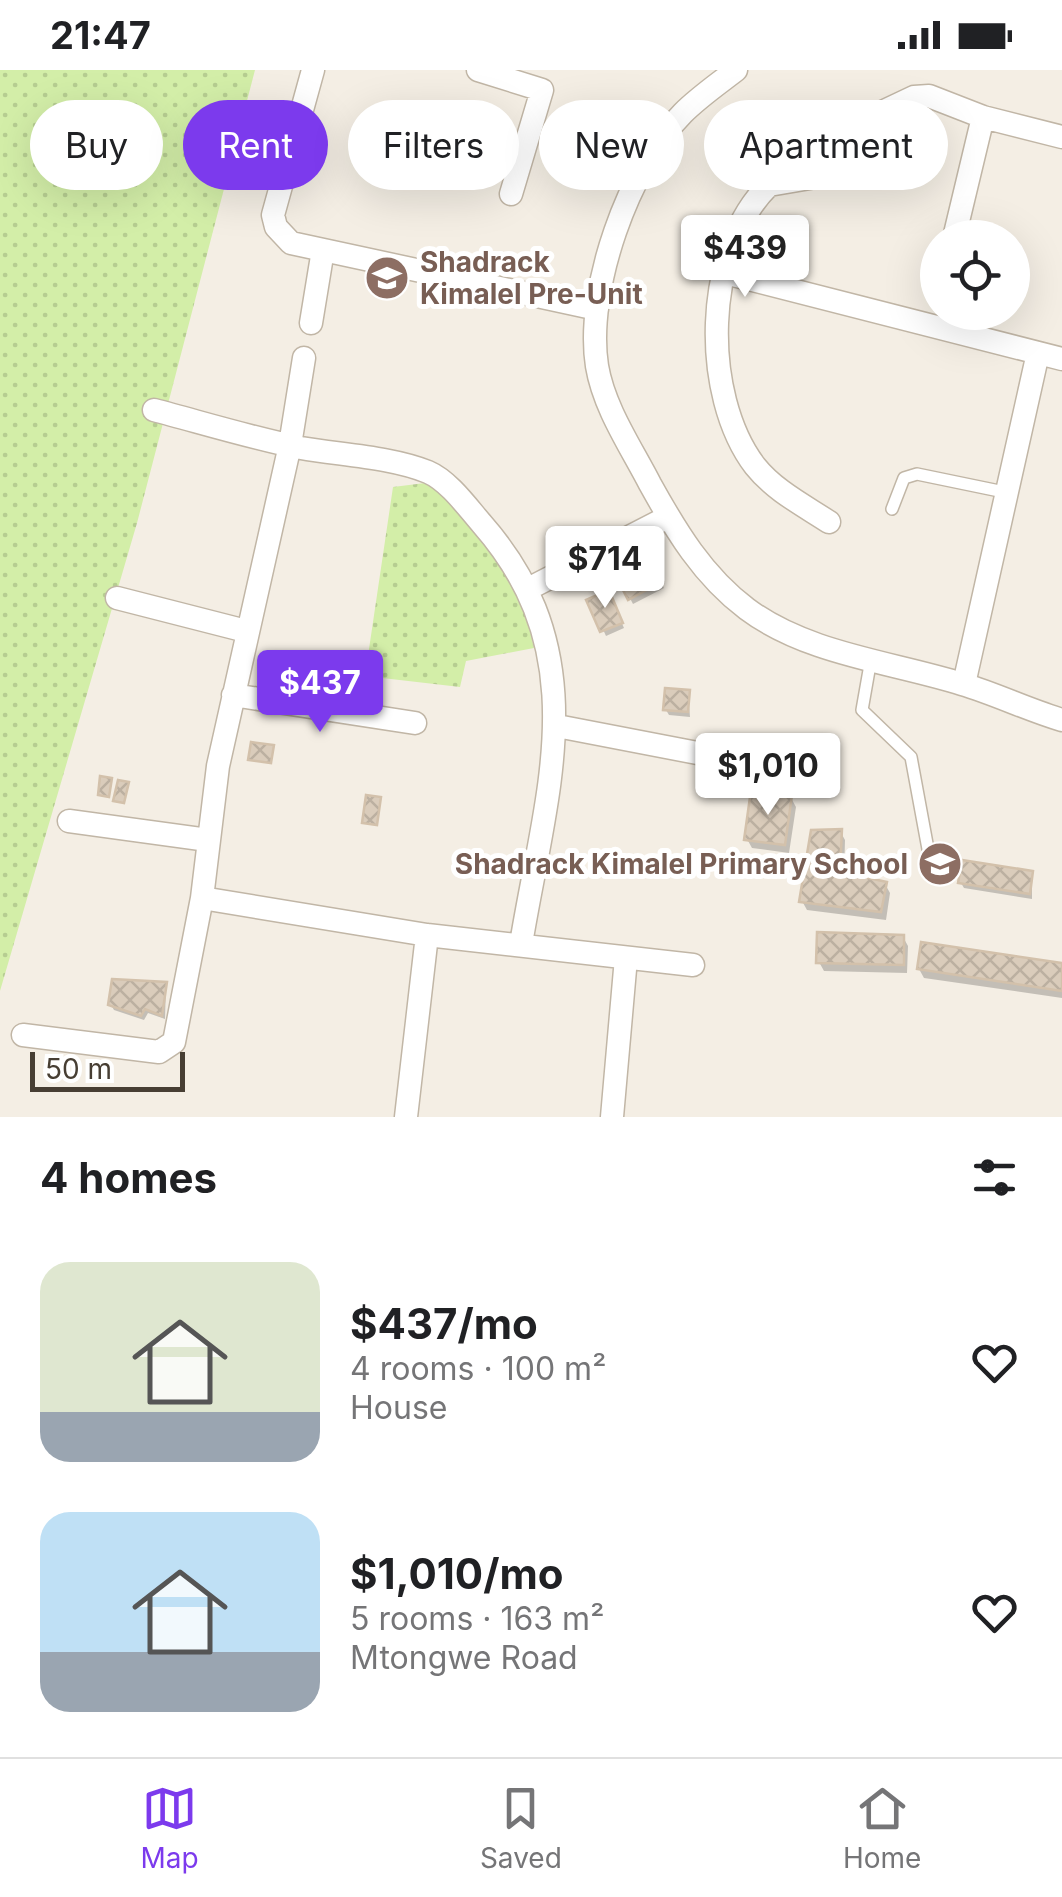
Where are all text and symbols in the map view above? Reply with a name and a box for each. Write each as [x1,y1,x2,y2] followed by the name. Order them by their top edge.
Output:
[50,12,151,58] text: 21:47
[30,100,163,190] chip: Buy
[183,100,328,190] chip: Rent
[348,100,519,190] chip: Filters
[539,100,684,190] chip: New
[704,100,948,190] chip: Apartment
[686,215,804,300] pin: $439
[920,220,1030,330] map controls
[920,220,1030,330] button: locate
[703,228,787,267] text: $439
[420,245,643,311] place label: Shadrack Kimalel Pre-Unit
[364,255,410,301] school or university icon: Shadrack Kimalel Pre-Unit
[546,526,664,611] pin: $714
[568,539,643,578] text: $714
[261,650,379,735] pin: $437
[279,663,361,702] text: $437
[687,733,849,818] pin: $1,010
[717,746,819,785] text: $1,010
[917,841,963,887] school or university icon: Shadrack Kimalel Primary School
[455,847,908,881] place label: Shadrack Kimalel Primary School
[30,1047,185,1091] scale bar
[45,1052,112,1086] text: 50 m
[967,1150,1022,1205] icon: filters
[40,1152,217,1203] text: 4 homes
[350,1298,538,1349] text: $437/mo
[120,1302,240,1422] icon: home
[967,1335,1022,1390] icon: heart
[350,1349,606,1388] text: 4 rooms · 100 m²
[350,1388,447,1427] text: House
[350,1548,564,1599] text: $1,010/mo
[120,1552,240,1672] icon: home
[967,1585,1022,1640] icon: heart
[350,1599,604,1638] text: 5 rooms · 163 m²
[350,1638,578,1677] text: Mtongwe Road
[141,1781,199,1875] tab: Map
[480,1781,562,1875] tab: Saved
[843,1781,921,1875] tab: Home

